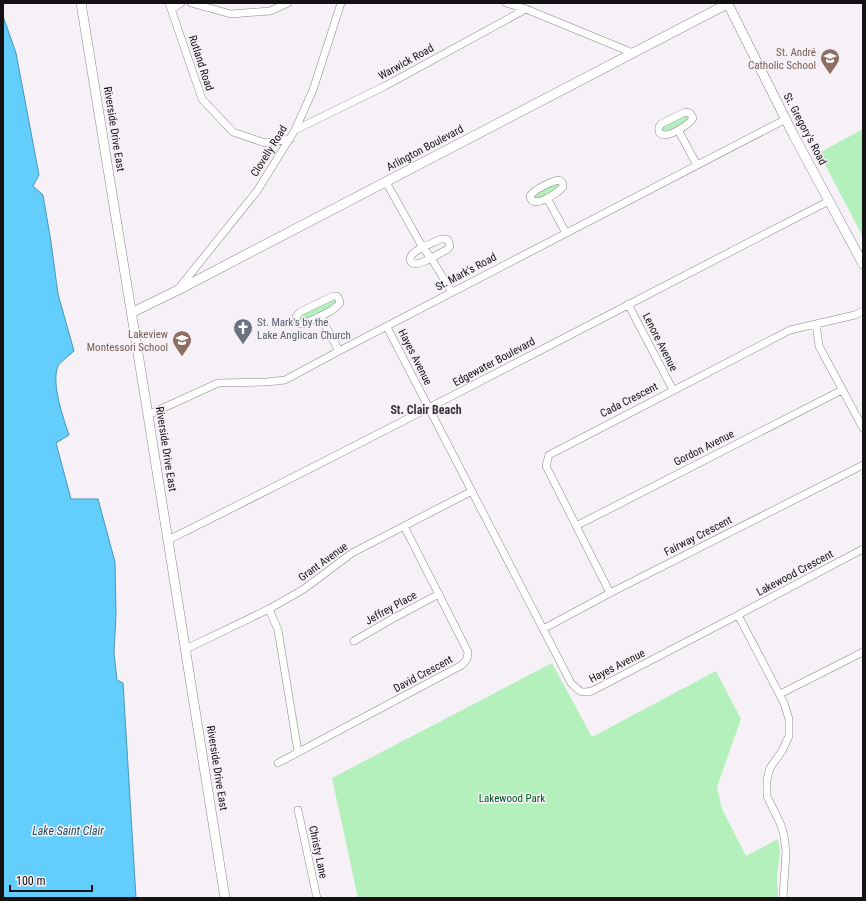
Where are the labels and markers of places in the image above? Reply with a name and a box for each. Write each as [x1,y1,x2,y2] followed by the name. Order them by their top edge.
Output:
[748,46,816,72] place label: St. André Catholic School
[819,47,841,75] school or university icon: St. André Catholic School
[257,316,351,342] place label: St. Mark's by the Lake Anglican Church
[232,317,254,345] church icon: St. Mark's by the Lake Anglican Church
[87,328,168,354] place label: Lakeview Montessori School
[171,329,193,357] school or university icon: Lakeview Montessori School

